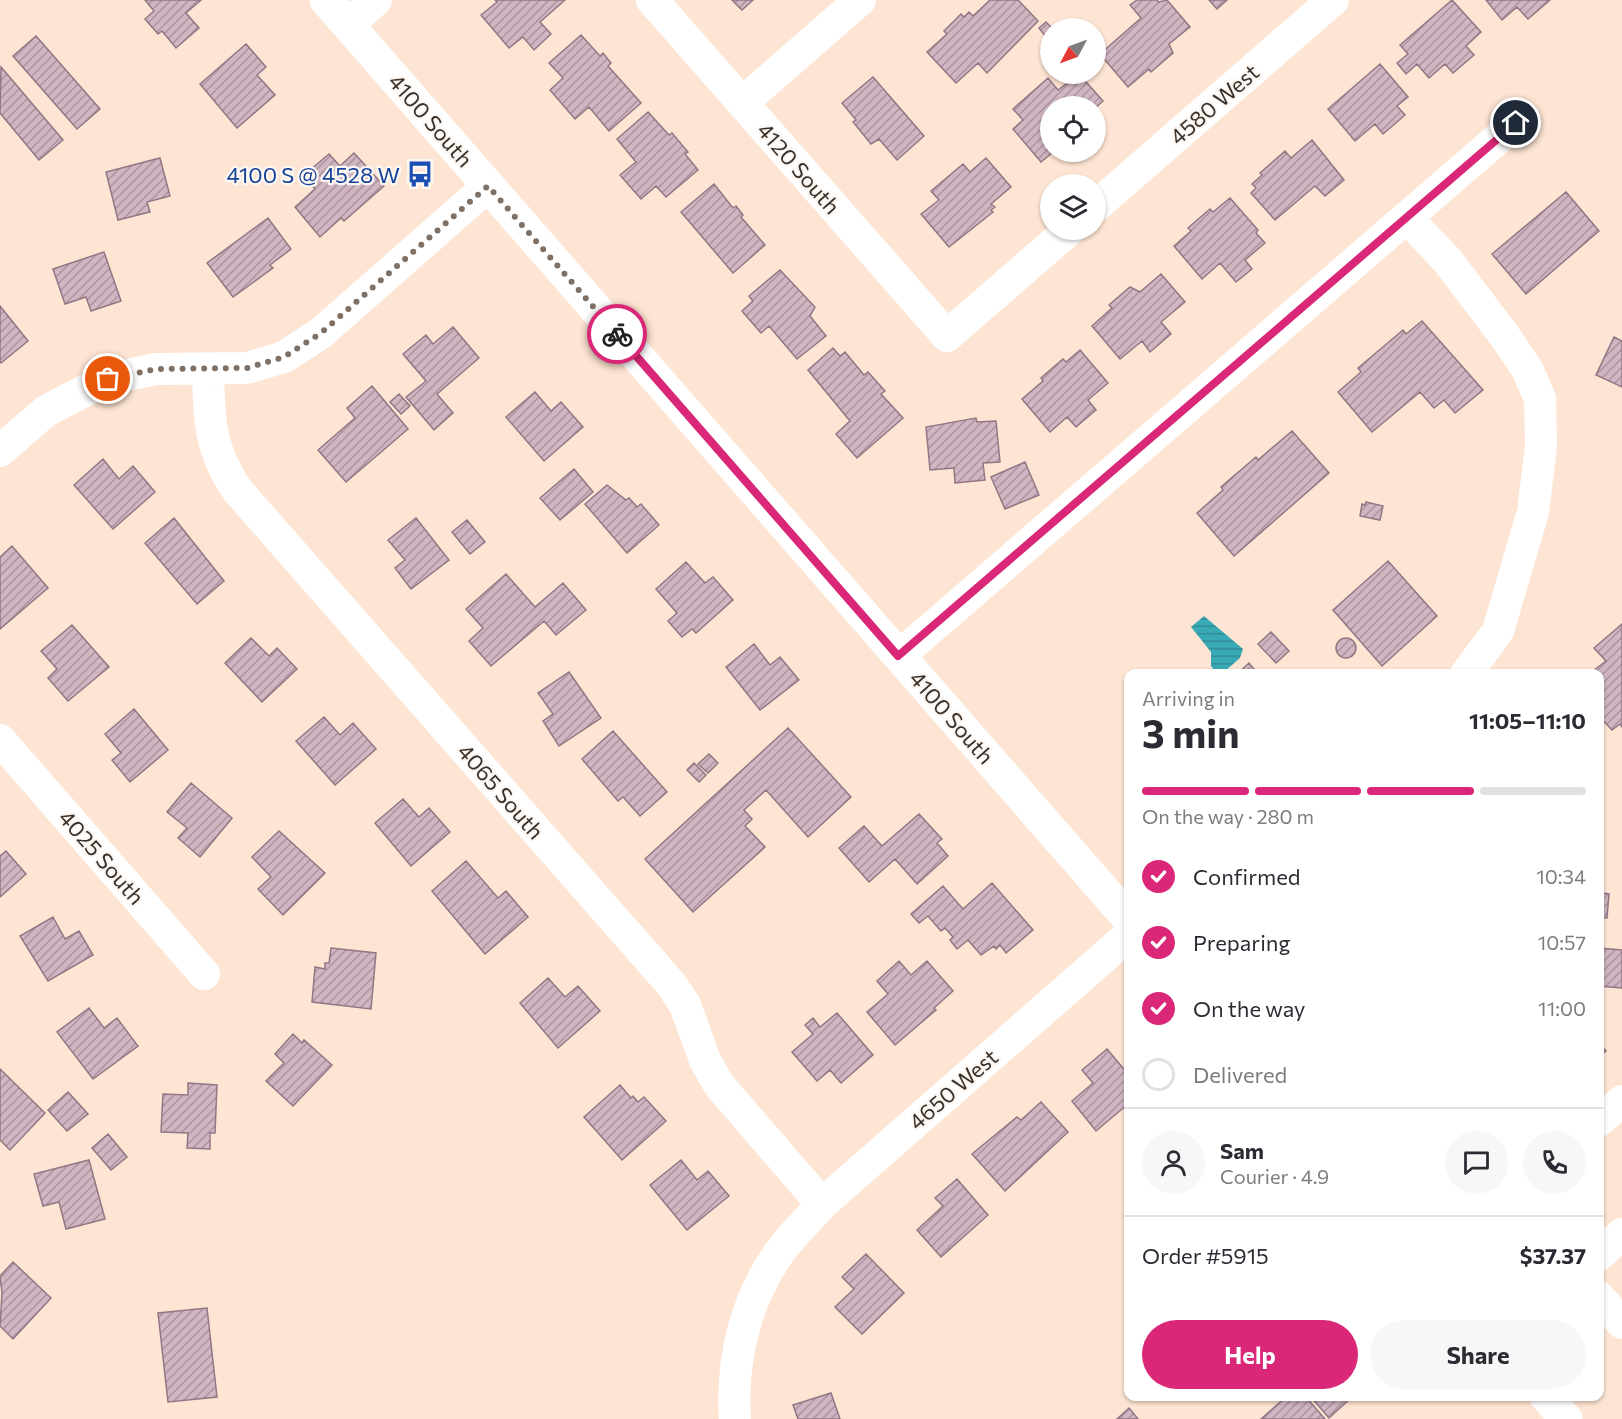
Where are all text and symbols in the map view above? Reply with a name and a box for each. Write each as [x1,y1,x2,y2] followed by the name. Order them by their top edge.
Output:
[1040,18,1106,84] north arrow
[1040,18,1106,240] map controls
[1164,58,1264,150] street label: 4580 West
[383,68,479,172] street label: 4100 South
[1040,96,1106,162] button: locate
[1490,97,1541,148] pin
[1499,106,1532,139] icon: home
[752,117,846,219] street label: 4120 South
[405,159,435,189] bus stop icon: 4100 S @ 4528 W
[226,161,400,188] place label: 4100 S @ 4528 W
[1040,174,1106,240] button: layers
[587,304,647,364] courier
[601,318,634,351] icon: bike
[82,353,133,404] pin
[91,362,124,395] icon: bag
[904,665,1000,769] street label: 4100 South
[1142,686,1235,710] text: Arriving in
[1469,707,1586,734] text: 11:05–11:10
[1142,708,1240,756] text: 3 min
[452,738,550,844] street label: 4065 South
[54,804,150,910] street label: 4025 South
[1142,804,1314,828] text: On the way · 280 m
[1142,860,1175,893] icon: check
[1193,863,1300,890] text: Confirmed
[1536,864,1586,888] text: 10:34
[1142,926,1175,959] icon: check
[1193,929,1290,956] text: Preparing
[1538,930,1586,954] text: 10:57
[1142,992,1175,1025] icon: check
[1193,995,1305,1022] text: On the way
[1538,996,1586,1020] text: 11:00
[903,1043,1003,1135] street label: 4650 West
[1193,1061,1287,1088] text: Delivered
[1142,1131,1205,1194] button: person
[1445,1131,1508,1194] button: chat
[1523,1131,1586,1194] button: phone
[1220,1137,1264,1164] text: Sam
[1220,1164,1329,1188] text: Courier · 4.9
[1142,1242,1269,1269] text: Order #5915
[1520,1242,1586,1269] text: $37.37
[1142,1320,1358,1389] button: Help
[1370,1320,1586,1389] button: Share

